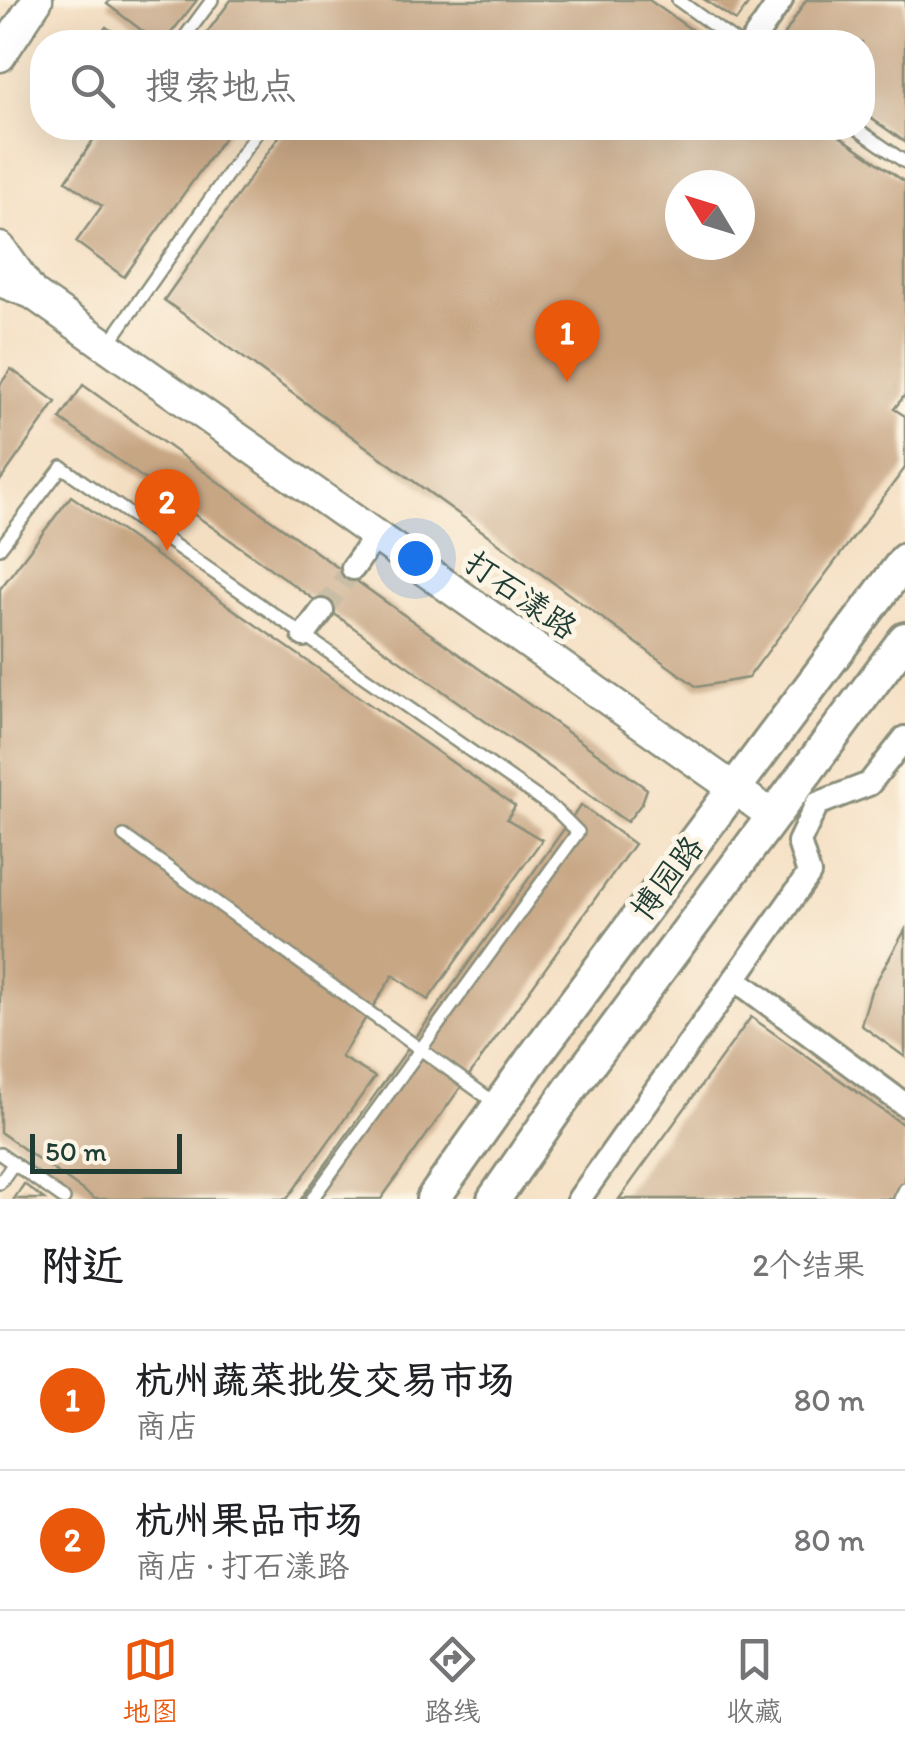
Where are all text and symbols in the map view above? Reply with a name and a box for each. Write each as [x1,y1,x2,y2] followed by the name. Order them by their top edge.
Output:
[30,30,875,140] search box
[65,58,120,113] icon: search
[145,63,297,109] text: 搜索地点
[665,170,755,260] north arrow
[534,300,600,382] pin: 1
[134,468,200,551] pin: 2
[390,533,441,584] your location
[458,543,584,647] street label: 打石漾路
[623,828,711,928] street label: 博园路
[30,1129,182,1174] scale bar
[45,1134,107,1168] text: 50 m
[40,1240,124,1291] text: 附近
[752,1246,865,1284] text: 2个结果
[135,1357,515,1403] text: 杭州蔬菜批发交易市场
[65,1381,80,1419] text: 1
[794,1381,865,1419] text: 80 m
[135,1407,199,1445] text: 商店
[135,1497,363,1543] text: 杭州果品市场
[64,1521,81,1559] text: 2
[794,1521,865,1559] text: 80 m
[135,1547,349,1585] text: 商店 · 打石漾路
[123,1632,179,1729] tab: 地图
[424,1632,480,1729] tab: 路线
[726,1632,782,1729] tab: 收藏

